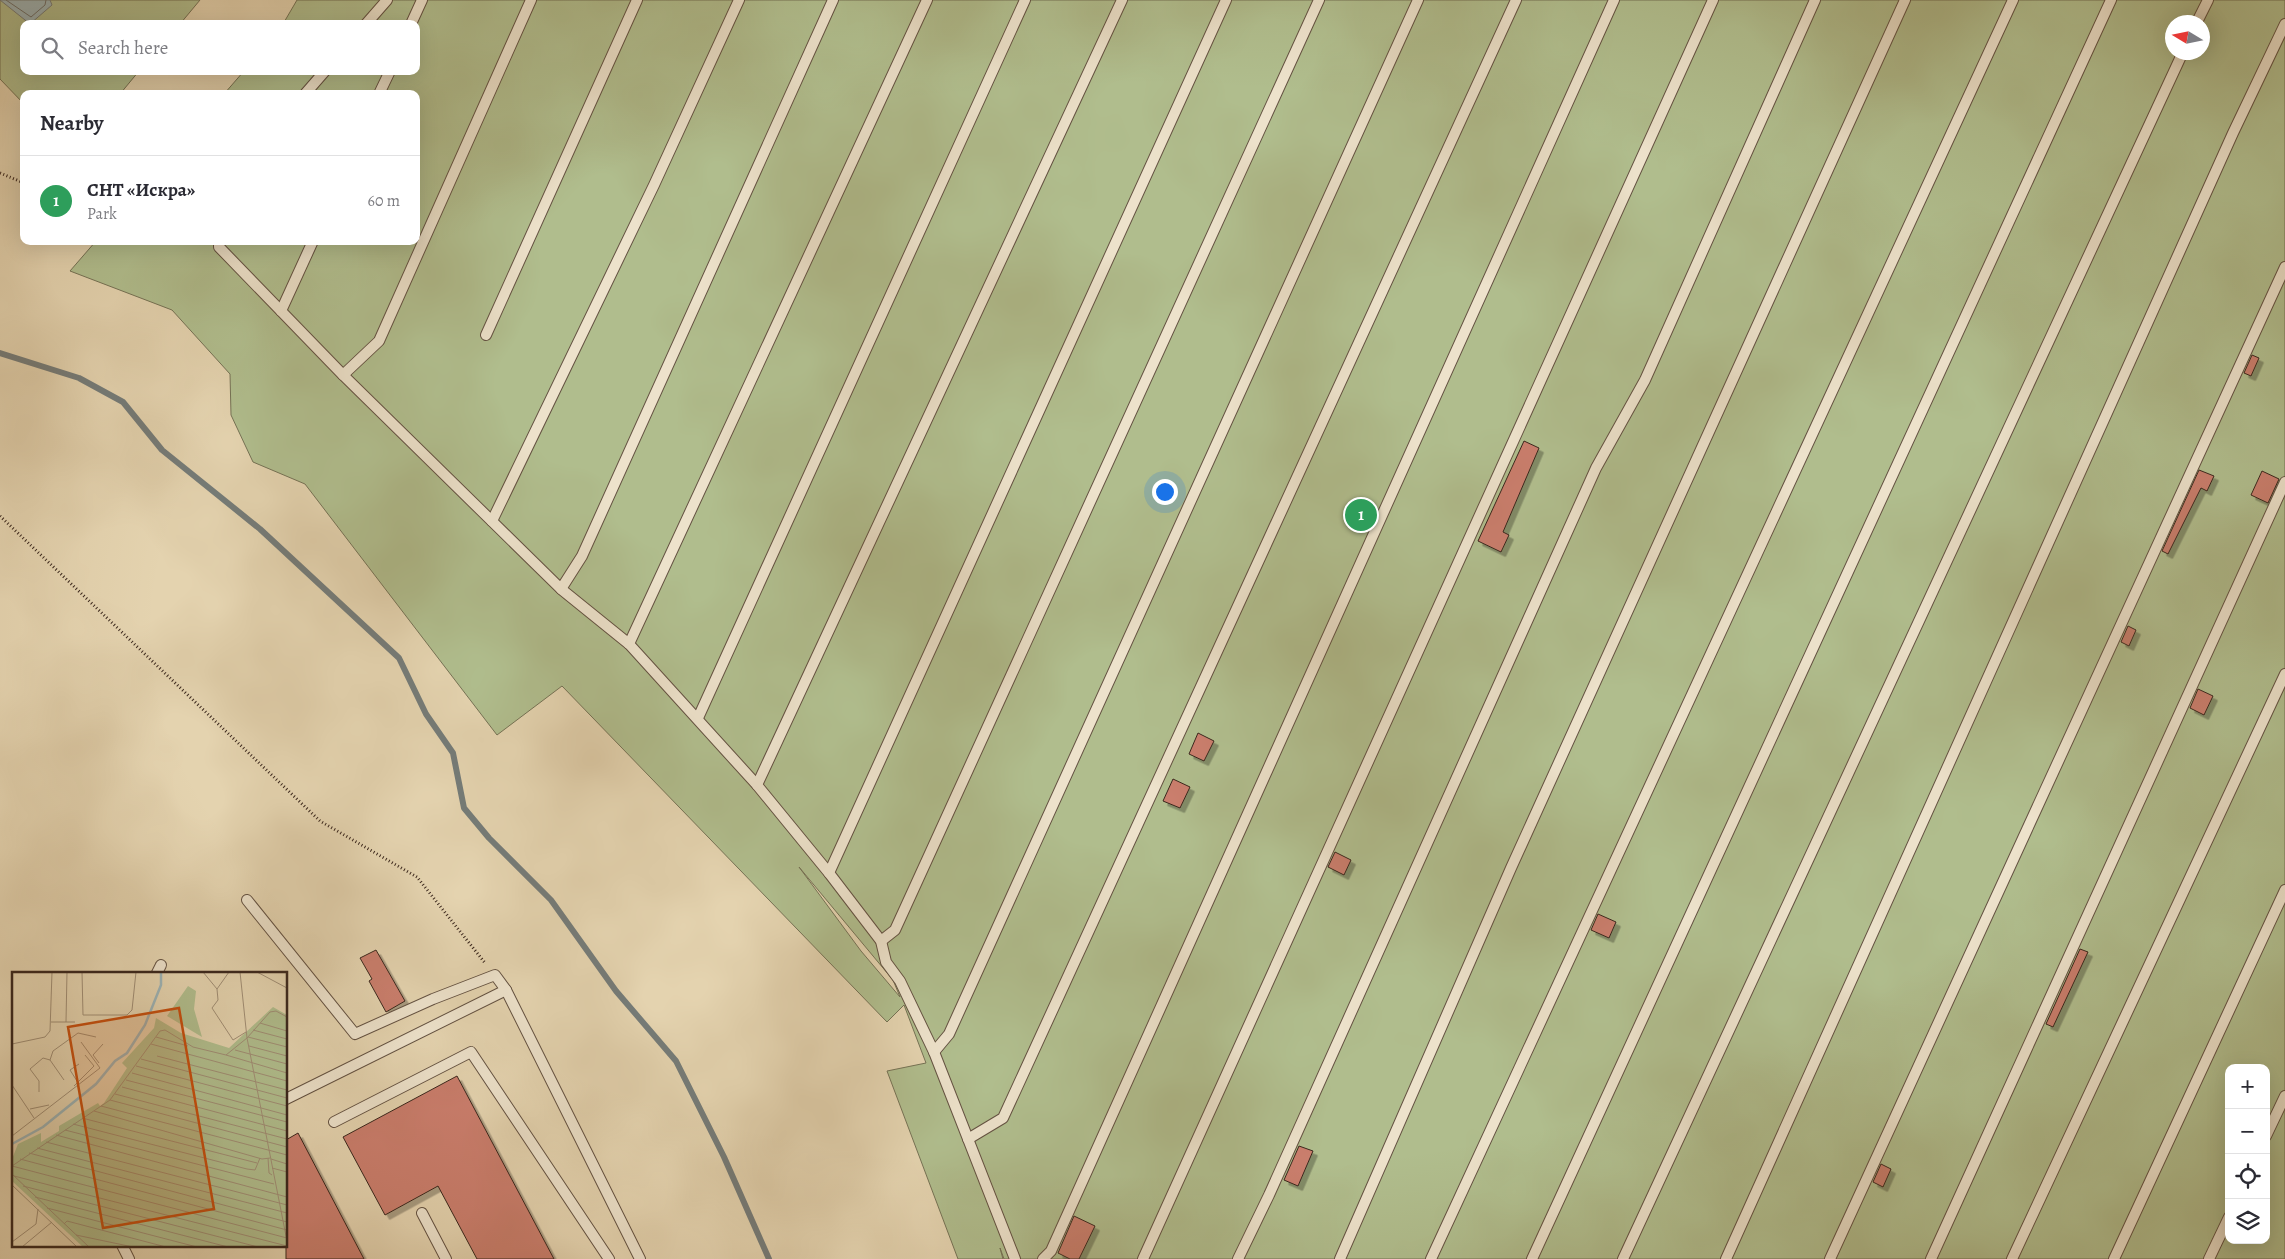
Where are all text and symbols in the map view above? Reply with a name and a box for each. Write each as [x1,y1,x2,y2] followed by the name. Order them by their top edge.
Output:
[2165,15,2210,60] north arrow
[20,20,420,75] search box
[38,34,66,62] icon: search
[78,35,168,61] text: Search here
[40,109,103,137] text: Nearby
[87,177,195,203] text: СНТ «Искра»
[53,190,59,212] text: 1
[368,190,400,212] text: 60 m
[87,203,117,225] text: Park
[1152,479,1178,505] your location
[1345,496,1377,534] pin: 1
[12,972,288,1246] inset map
[2225,1064,2270,1244] map controls
[2225,1064,2270,1109] button: +
[2225,1109,2270,1154] button: −
[2225,1154,2270,1199] button: locate
[2225,1199,2270,1244] button: layers

